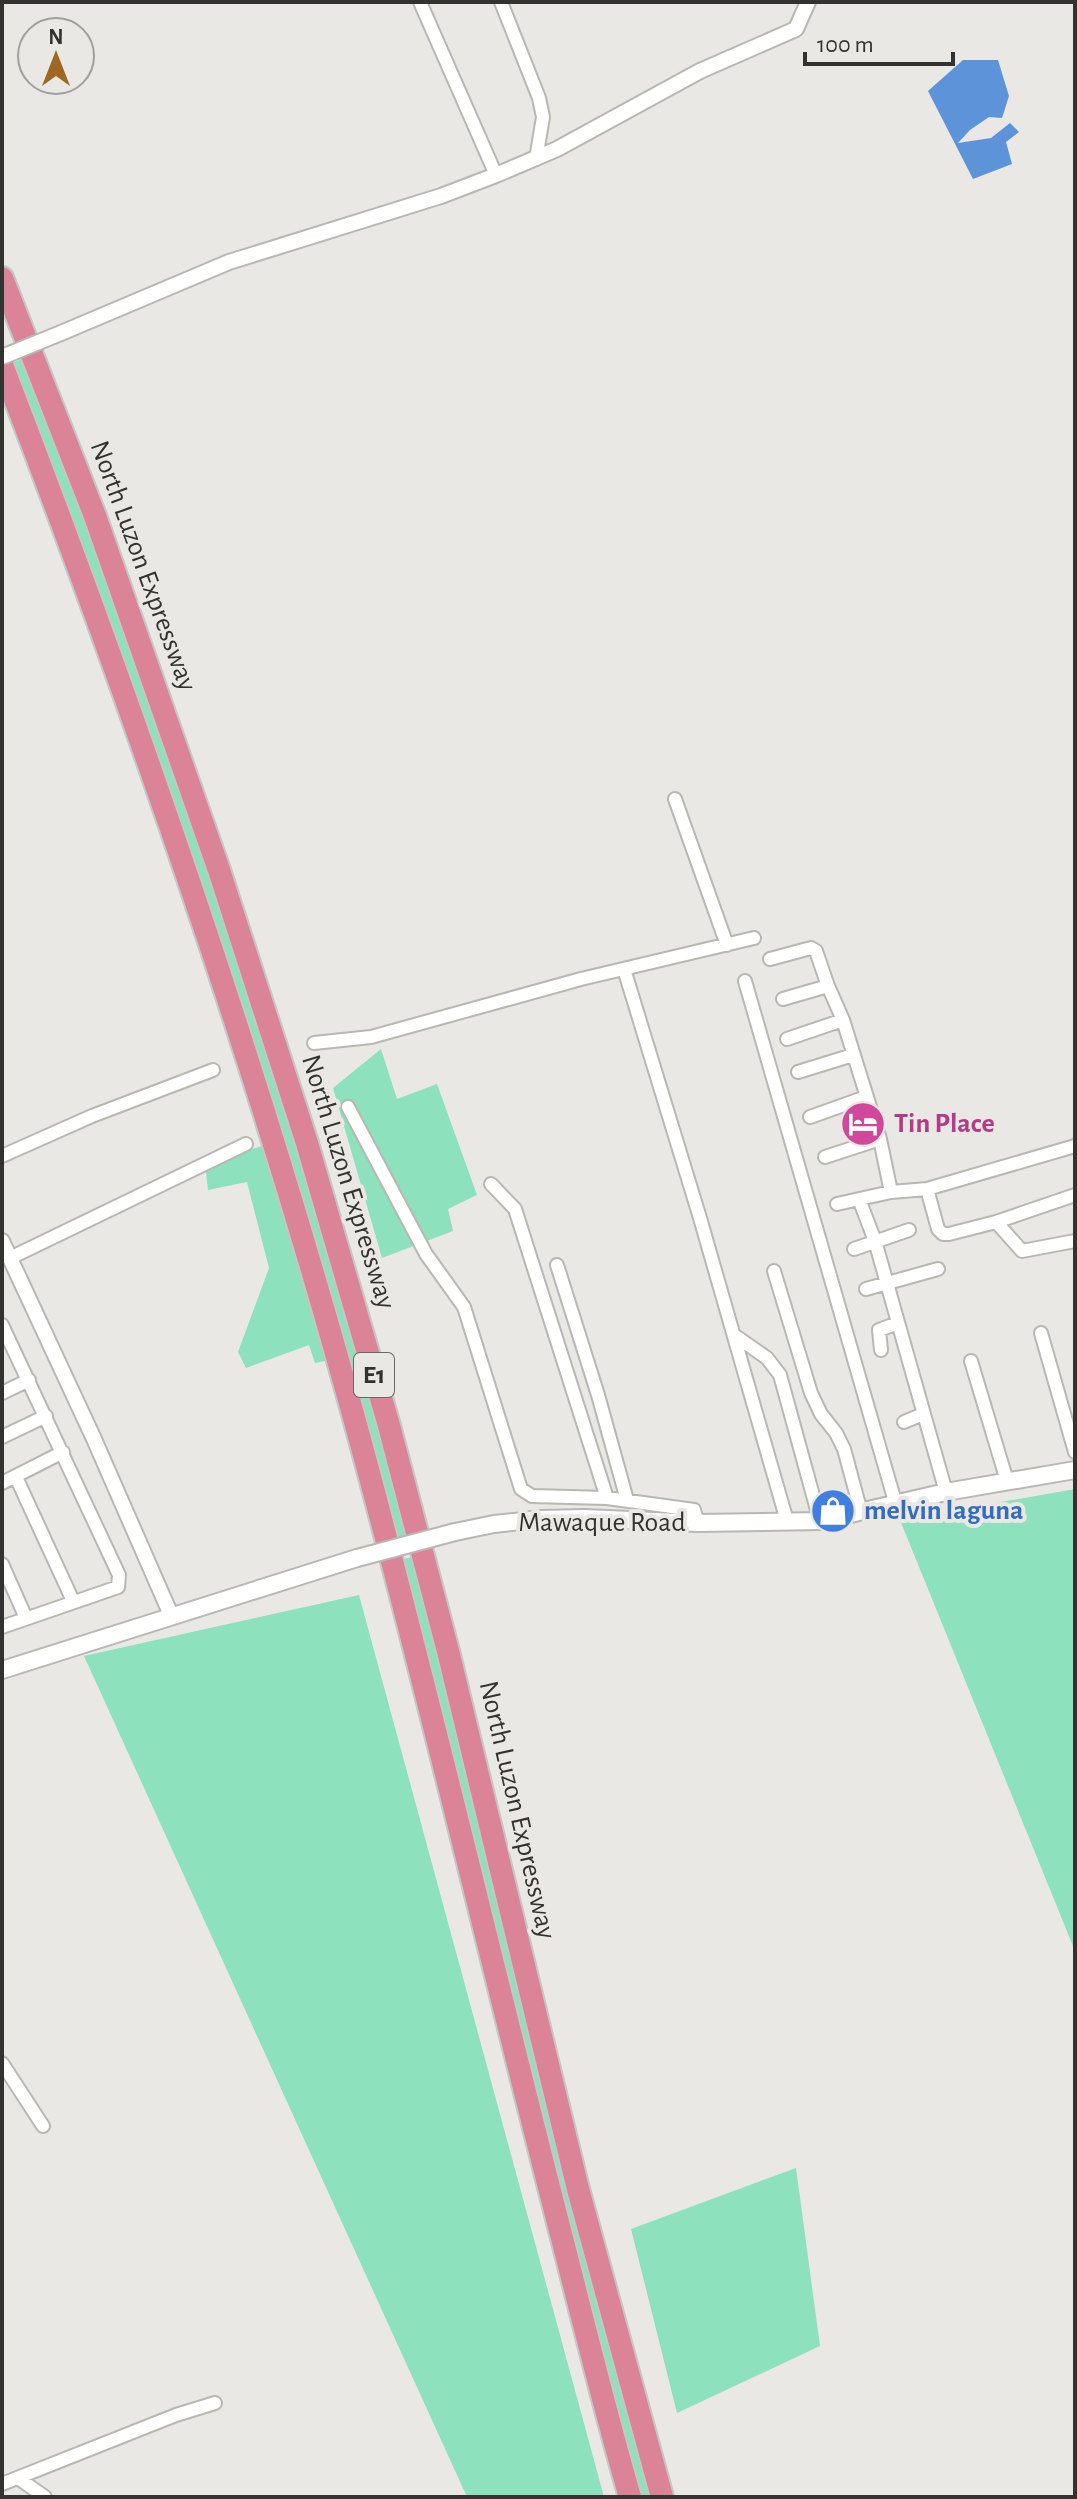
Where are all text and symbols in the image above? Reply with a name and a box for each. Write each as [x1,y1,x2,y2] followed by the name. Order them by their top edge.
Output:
[16,16,96,96] north arrow
[805,16,953,66] scale bar
[48,26,64,48] text: N
[817,33,874,57] text: 100 m
[85,437,201,695] street label: North Luzon Expressway
[296,1052,400,1312] street label: North Luzon Expressway
[839,1100,887,1148] hotel icon: Tin Place
[894,1110,995,1138] place label: Tin Place
[354,1353,394,1397] road number: E1
[809,1487,857,1535] shop icon: melvin laguna
[864,1497,1023,1525] place label: melvin laguna
[518,1509,686,1537] street label: Mawaque Road
[474,1678,560,1942] street label: North Luzon Expressway

